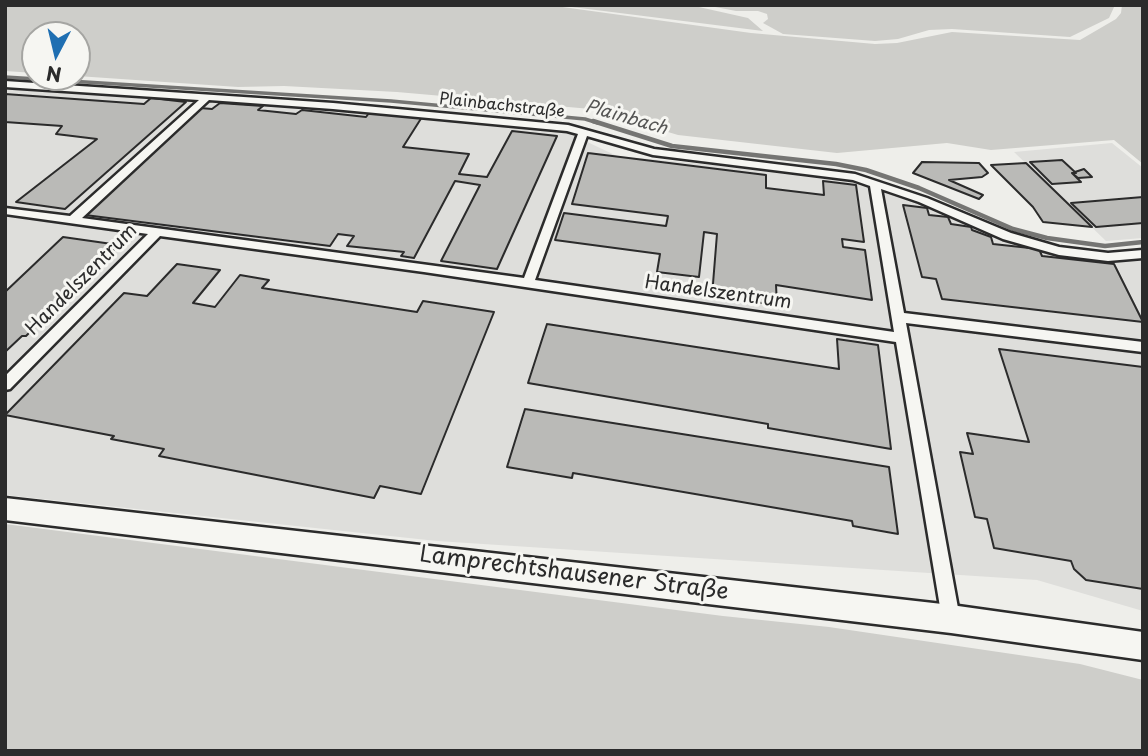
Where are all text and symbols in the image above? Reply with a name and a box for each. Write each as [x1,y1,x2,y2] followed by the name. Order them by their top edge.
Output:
[21,21,91,91] north arrow
[45,60,63,90] text: N
[438,90,566,122] street label: Plainbachstraße
[583,96,669,140] water label: Plainbach
[22,220,142,340] street label: Handelszentrum
[643,271,793,315] street label: Handelszentrum
[418,541,730,607] street label: Lamprechtshausener Straße

